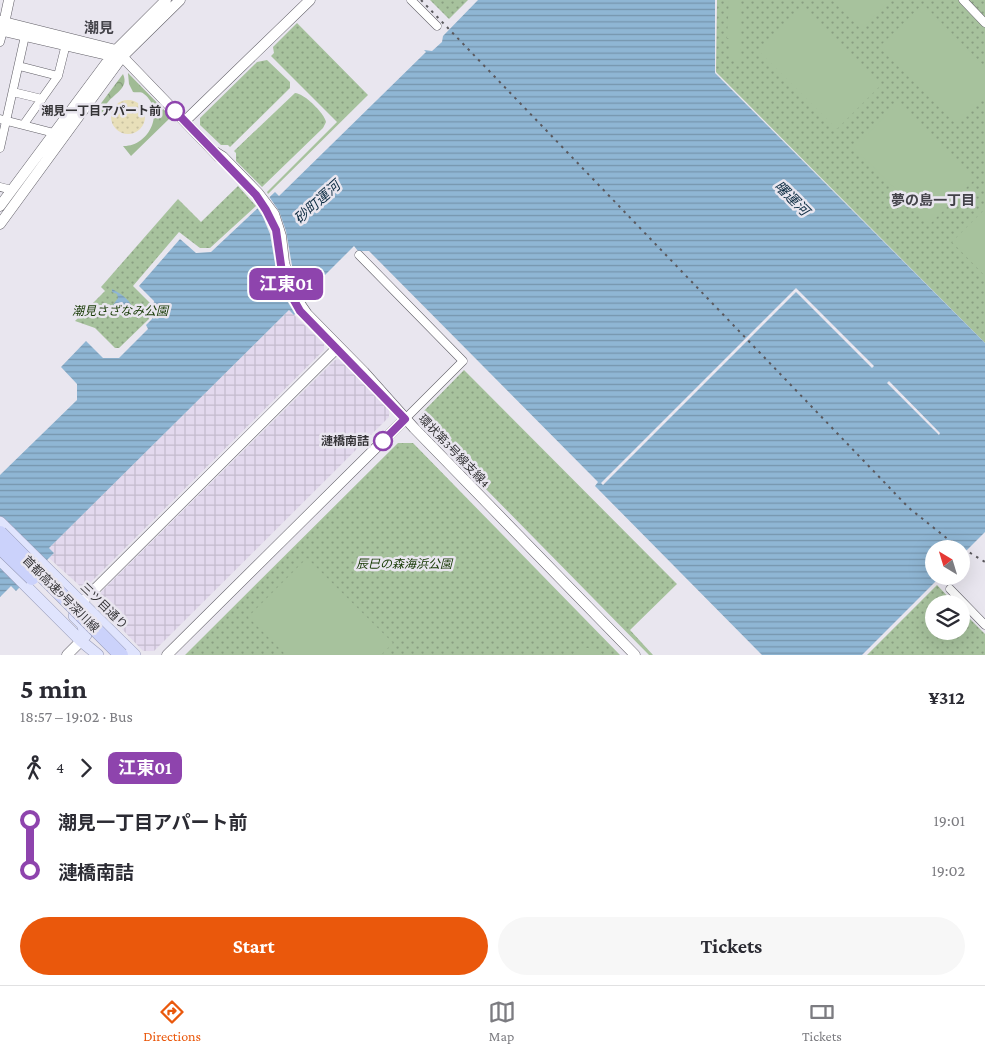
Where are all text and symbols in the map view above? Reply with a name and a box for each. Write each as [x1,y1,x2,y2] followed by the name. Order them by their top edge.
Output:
[84,20,114,36] district label: 潮見
[165,101,185,121] marker: 潮見一丁目アパート前
[41,104,161,118] place label: 潮見一丁目アパート前
[291,175,345,227] water label: 砂町運河
[771,177,815,221] water label: 曙運河
[891,192,975,208] district label: 夢の島一丁目
[251,268,321,300] line badge: 江東01
[259,274,313,294] text: 江東01
[72,304,170,318] park label: 潮見さざなみ公園
[416,412,492,490] street label: 環状第3号線支線4
[373,431,393,451] marker: 漣橋南詰
[321,434,369,448] place label: 漣橋南詰
[925,540,970,585] north arrow
[925,540,970,640] map controls
[20,553,102,635] street label: 首都高速9号深川線
[356,557,454,571] park label: 辰巳の森海浜公園
[78,580,130,632] street label: 三ツ目通り
[925,595,970,640] button: layers
[20,673,87,704] text: 5 min
[929,687,965,708] text: ¥312
[20,708,133,725] text: 18:57 – 19:02 · Bus
[20,754,48,782] icon: walk
[72,754,100,782] icon: forward
[118,758,172,778] text: 江東01
[56,759,64,776] text: 4
[58,812,248,833] text: 潮見一丁目アパート前
[934,812,965,829] text: 19:01
[58,862,134,883] text: 漣橋南詰
[931,862,965,879] text: 19:02
[20,917,488,975] button: Start
[498,917,965,975] button: Tickets
[143,998,201,1044] tab: Directions
[488,998,516,1044] tab: Map
[802,998,842,1044] tab: Tickets

